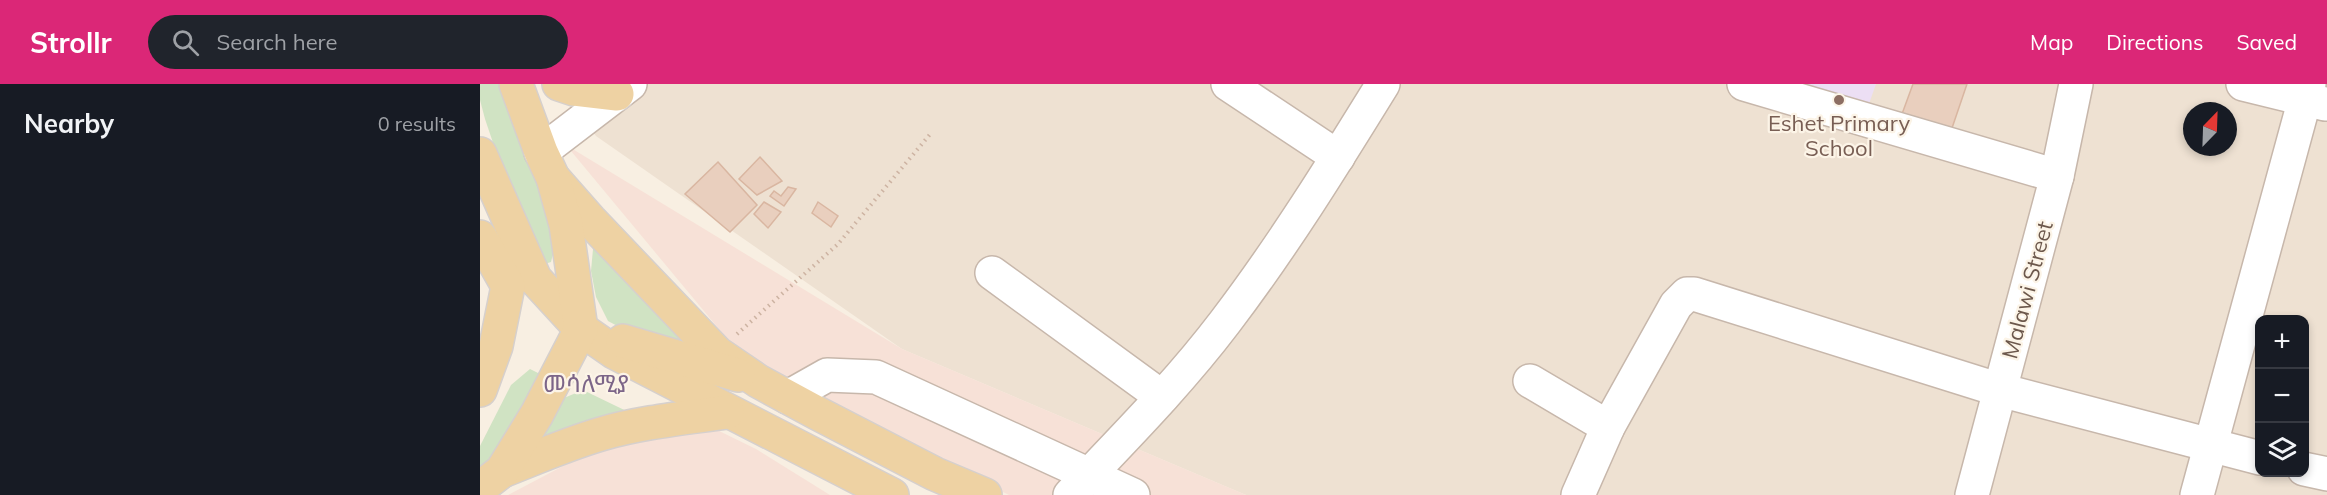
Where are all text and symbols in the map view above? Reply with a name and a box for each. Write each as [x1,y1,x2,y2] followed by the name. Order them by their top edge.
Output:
[148,15,568,69] search box
[30,25,112,60] text: Strollr
[169,26,202,59] icon: search
[217,28,337,56] text: Search here
[2030,29,2073,55] text: Map
[2106,29,2203,55] text: Directions
[2236,29,2297,55] text: Saved
[1832,93,1846,107] marker: Eshet Primary School
[2183,102,2237,156] north arrow
[24,107,114,140] text: Nearby
[1768,109,1910,162] place label: Eshet Primary School
[378,111,456,136] text: 0 results
[1995,218,2059,362] street label: Malawi Street
[2255,315,2309,477] map controls
[2255,315,2309,369] button: +
[543,368,629,398] district label: መሳለሚያ
[2255,369,2309,423] button: −
[2255,423,2309,477] button: layers

